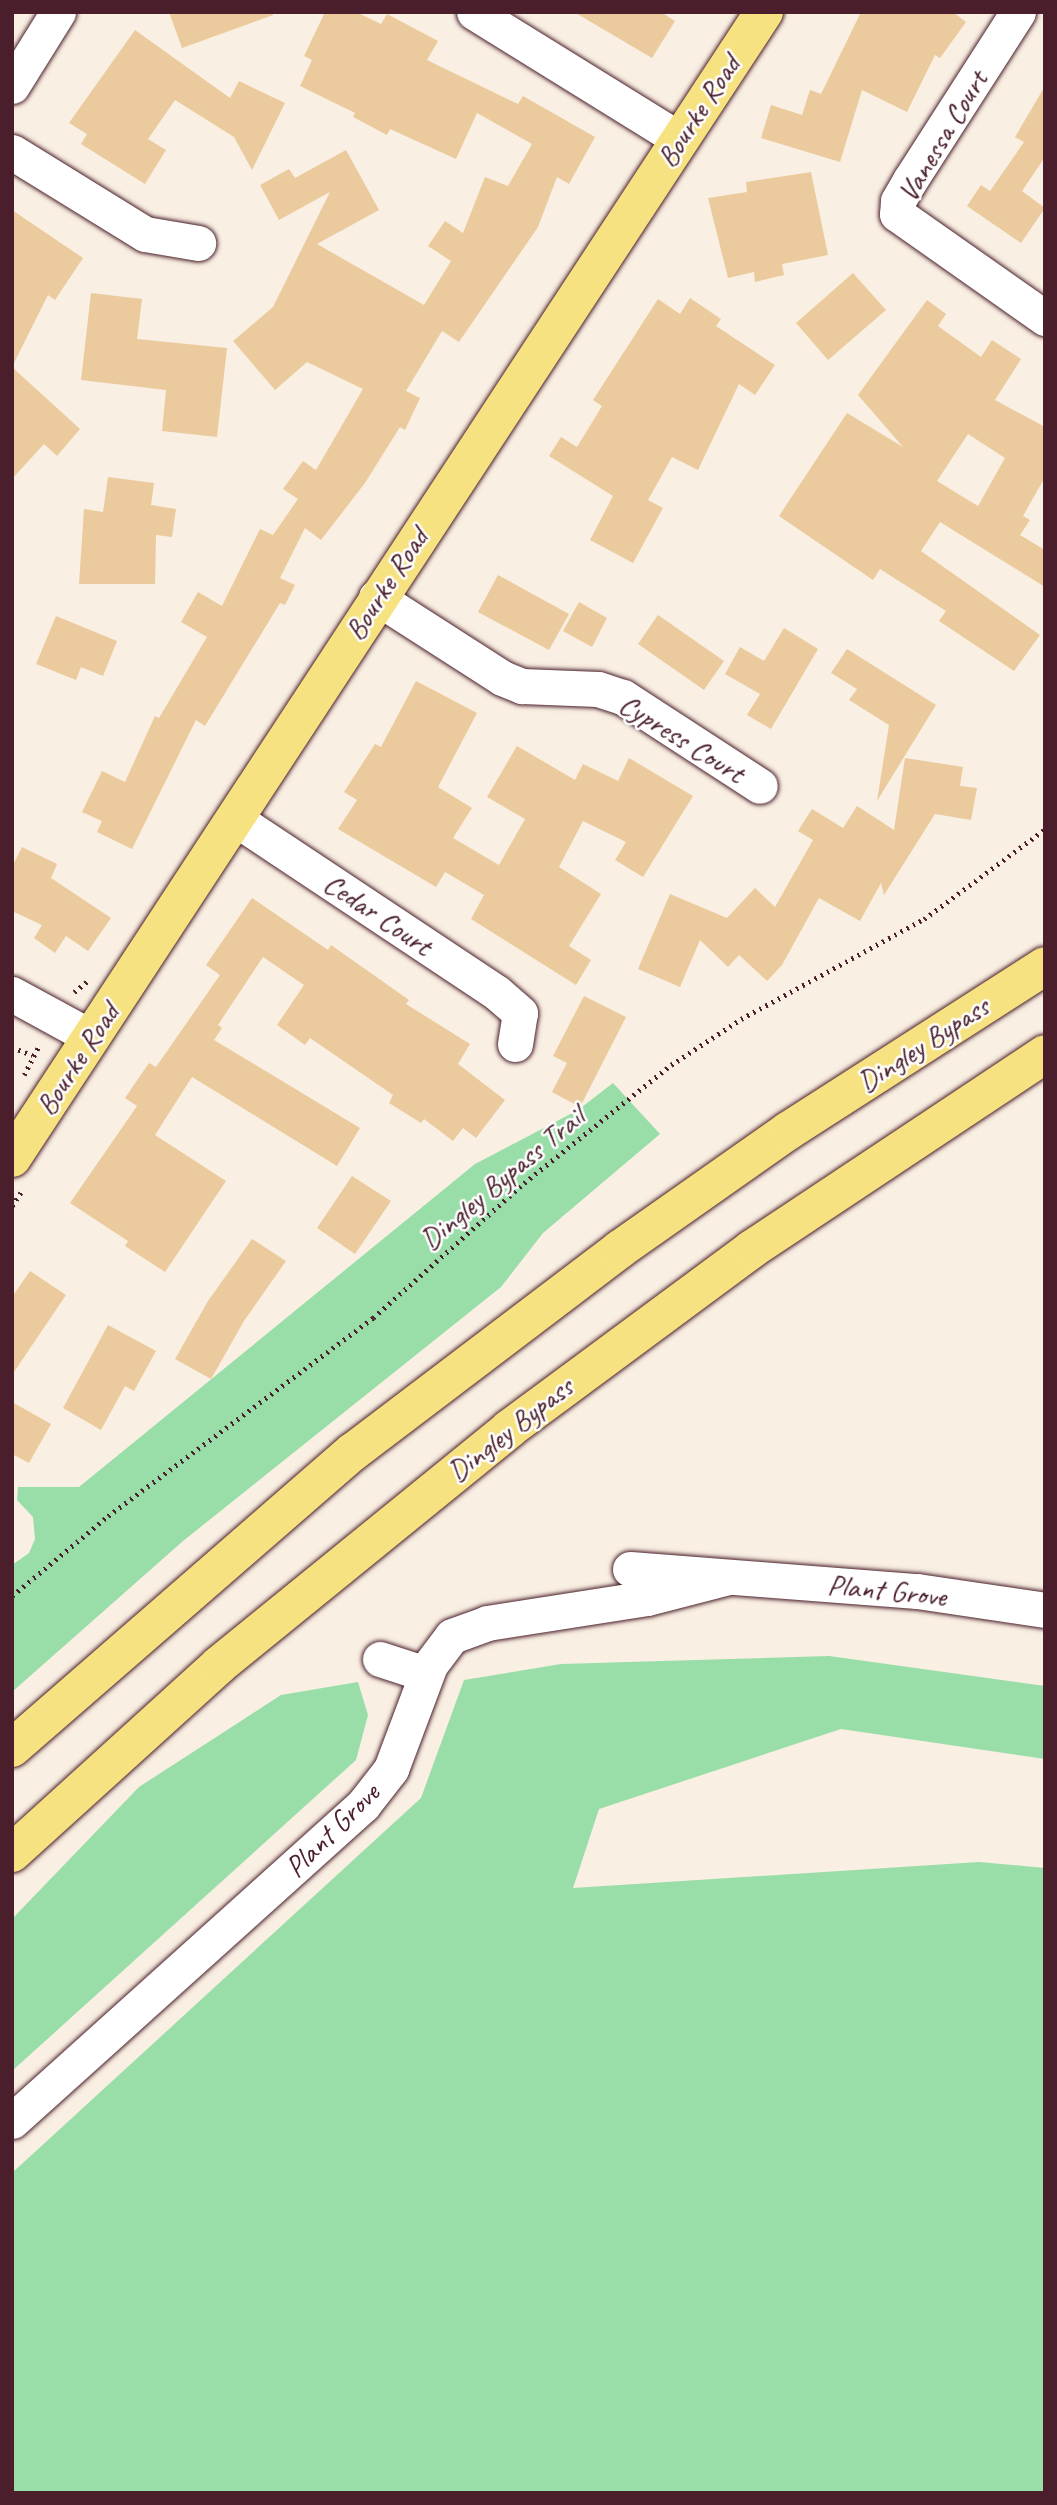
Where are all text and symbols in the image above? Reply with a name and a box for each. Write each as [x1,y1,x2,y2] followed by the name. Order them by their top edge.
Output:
[649,48,747,174] street label: Bourke Road
[889,64,995,208] street label: Vanessa Court
[337,521,435,647] street label: Bourke Road
[613,685,751,791] street label: Cypress Court
[317,865,439,963] street label: Cedar Court
[850,988,996,1100] street label: Dingley Bypass
[28,996,126,1122] street label: Bourke Road
[412,1099,592,1257] street label: Dingley Bypass Trail
[440,1368,580,1490] street label: Dingley Bypass
[826,1566,948,1614] street label: Plant Grove
[277,1775,387,1885] street label: Plant Grove

